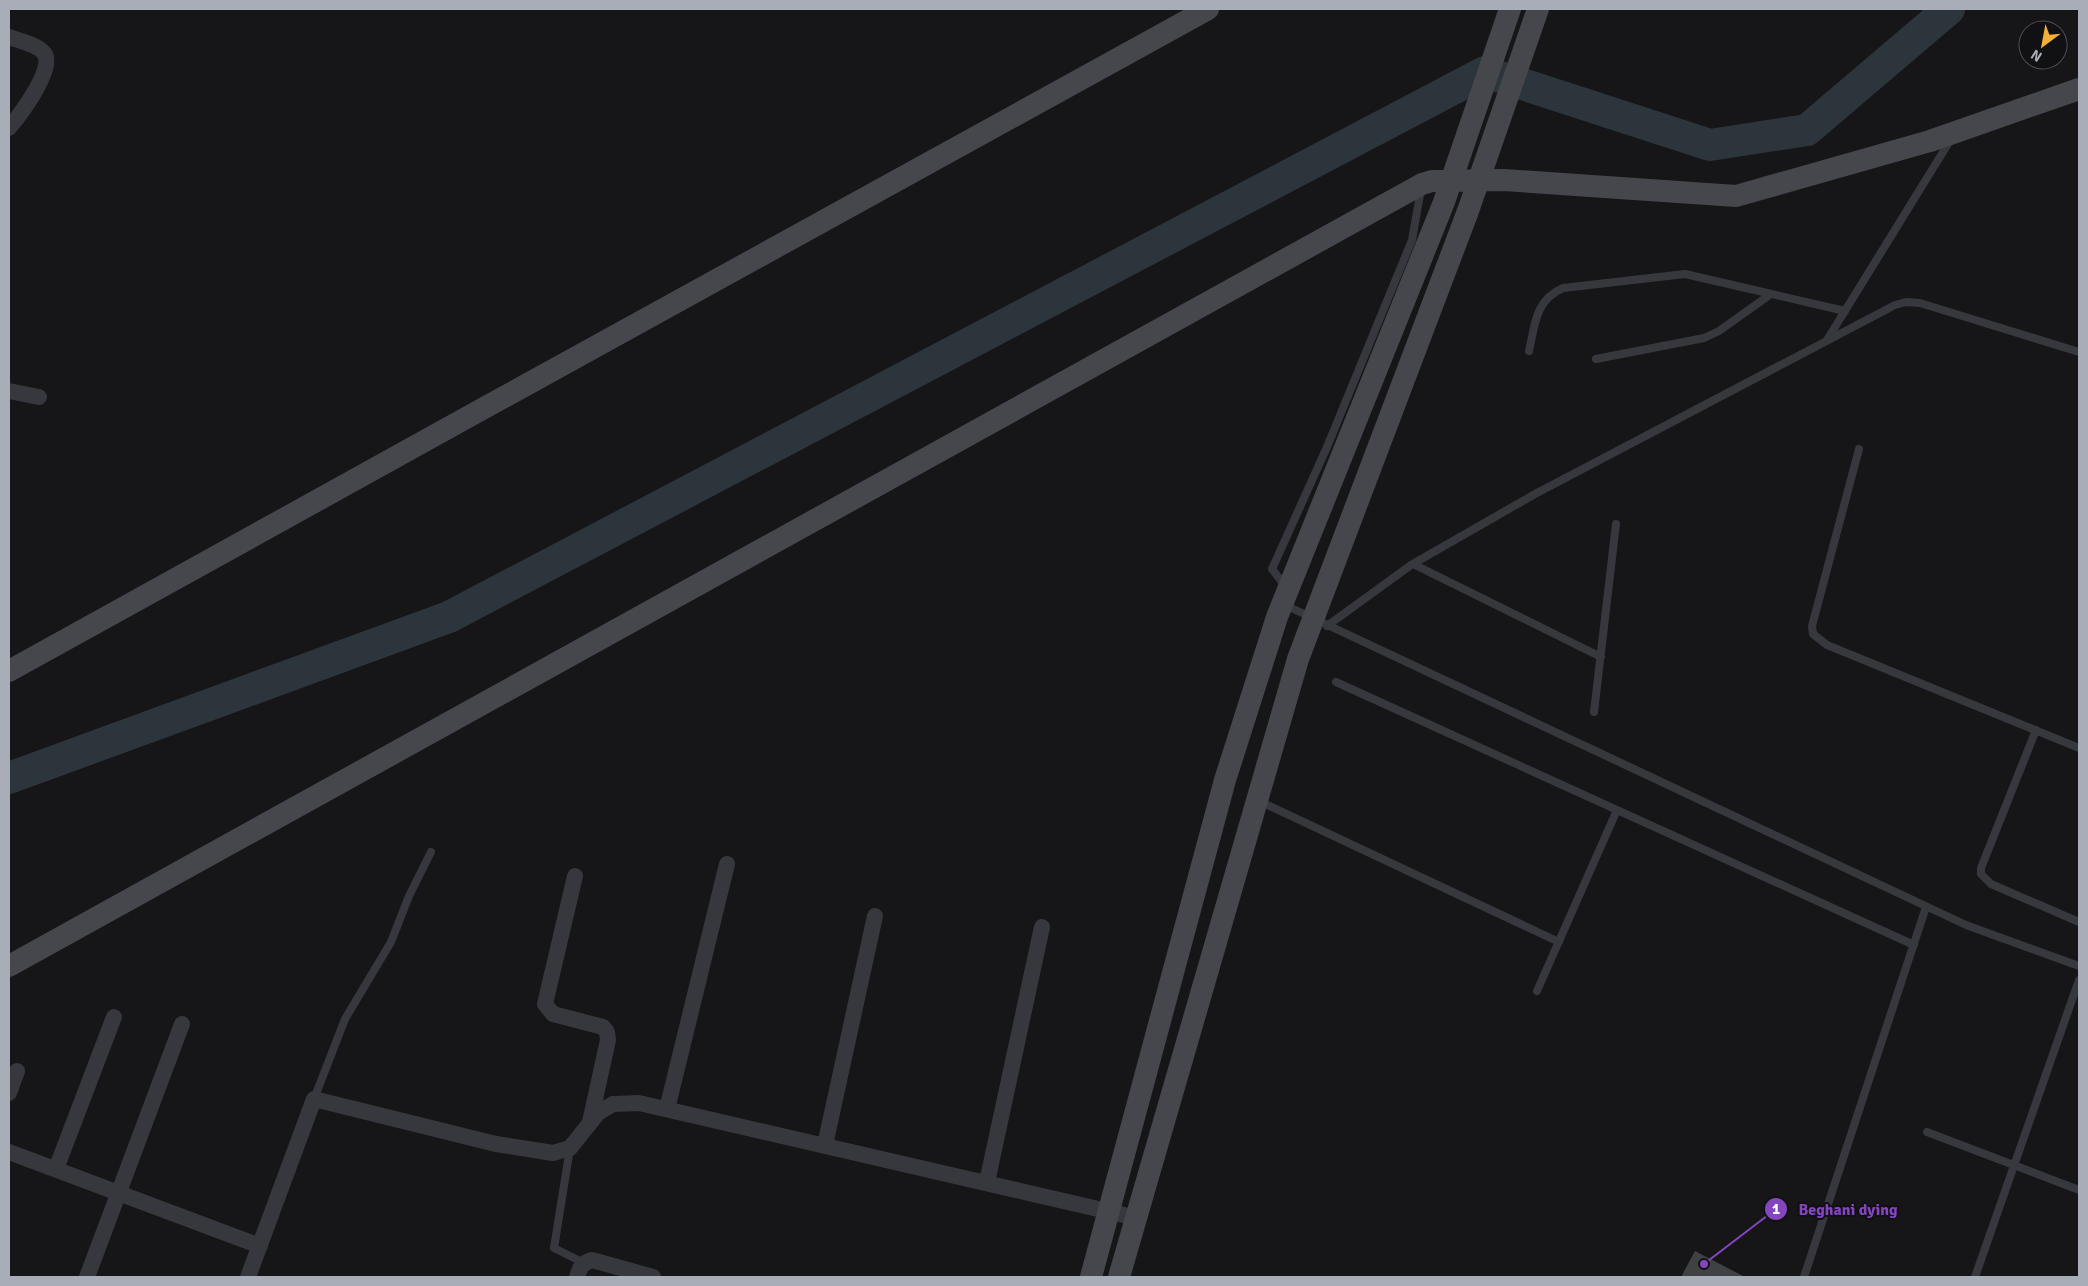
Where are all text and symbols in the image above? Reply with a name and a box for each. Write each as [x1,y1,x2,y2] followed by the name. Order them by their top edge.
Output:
[2018,20,2068,70] north arrow
[2028,46,2045,65] text: N
[1763,1194,1907,1225] callout: Beghani dying
[1772,1200,1780,1218] text: 1
[1798,1200,1898,1220] text: Beghani dying

